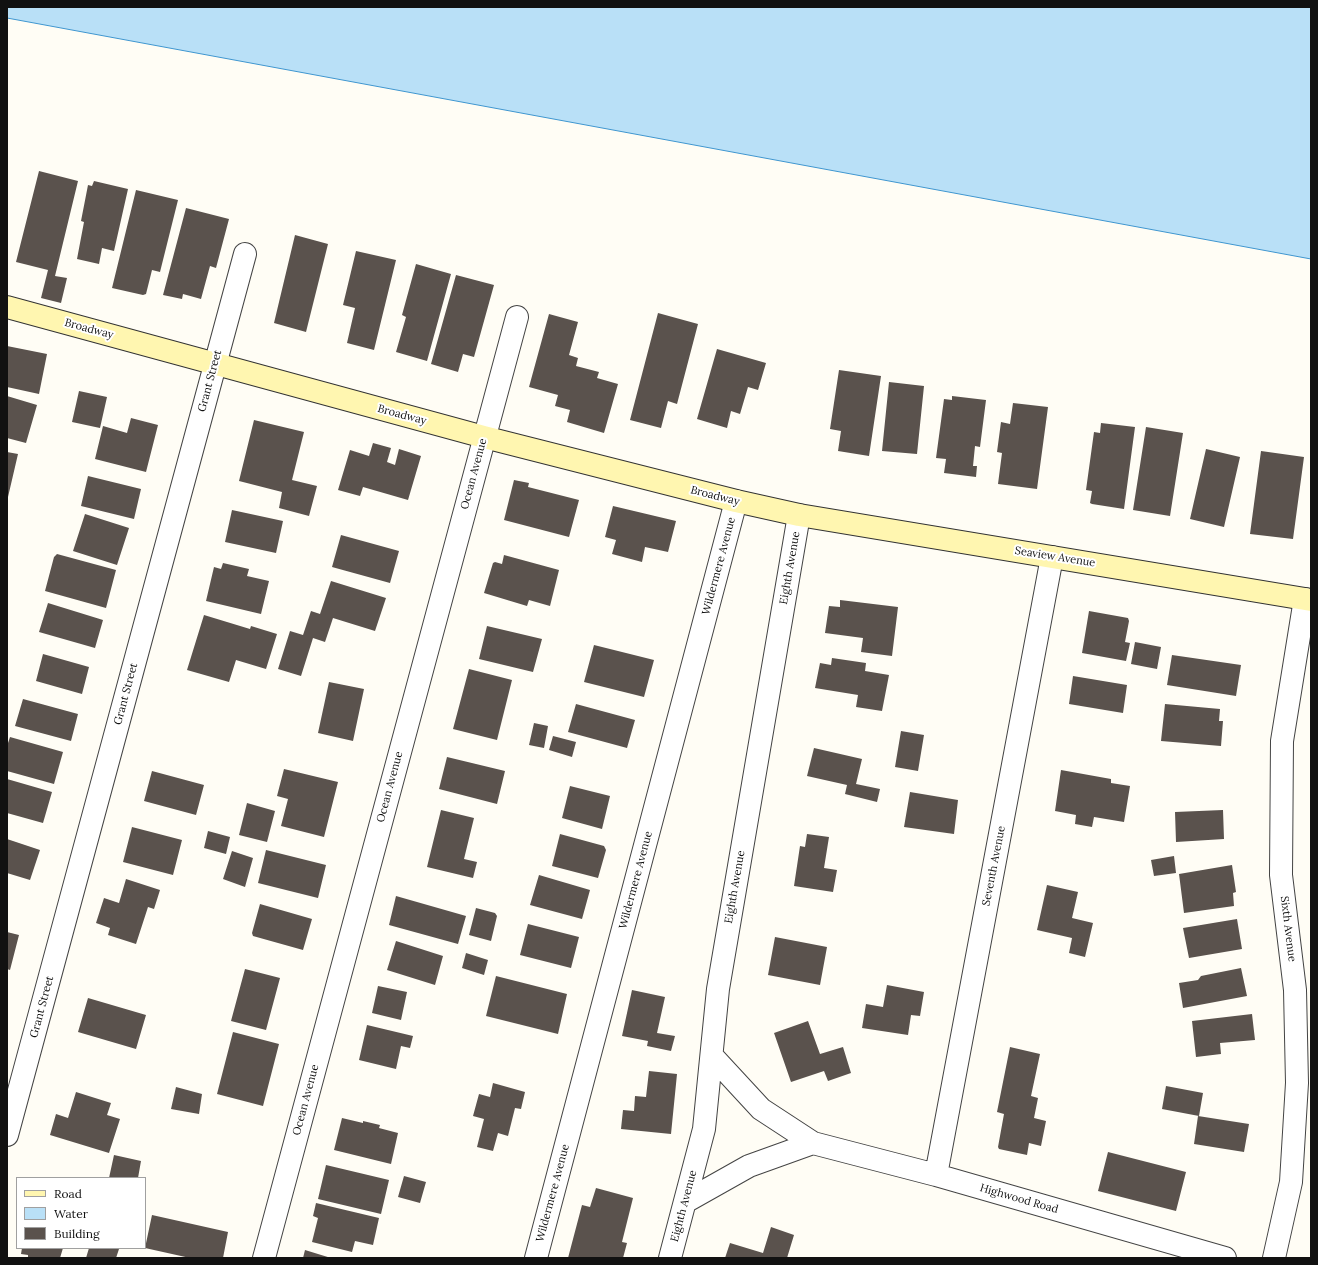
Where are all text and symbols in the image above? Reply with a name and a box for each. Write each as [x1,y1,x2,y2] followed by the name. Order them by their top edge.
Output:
[63,316,115,342] street label: Broadway
[195,349,225,413] street label: Grant Street
[376,402,428,428] street label: Broadway
[458,437,490,511] street label: Ocean Avenue
[689,484,741,508] street label: Broadway
[700,516,738,616] street label: Wildermere Avenue
[777,530,803,606] street label: Eighth Avenue
[1014,544,1096,570] street label: Seaview Avenue
[111,662,141,726] street label: Grant Street
[374,750,406,824] street label: Ocean Avenue
[980,825,1008,907] street label: Seventh Avenue
[617,830,655,930] street label: Wildermere Avenue
[722,849,748,925] street label: Eighth Avenue
[1277,895,1299,963] street label: Sixth Avenue
[27,975,57,1039] street label: Grant Street
[290,1063,322,1137] street label: Ocean Avenue
[534,1143,572,1243] street label: Wildermere Avenue
[668,1169,700,1243] street label: Eighth Avenue
[16,1177,146,1249] legend
[978,1181,1060,1217] street label: Highwood Road
[54,1186,82,1201] text: Road
[54,1206,88,1221] text: Water
[54,1226,100,1241] text: Building

